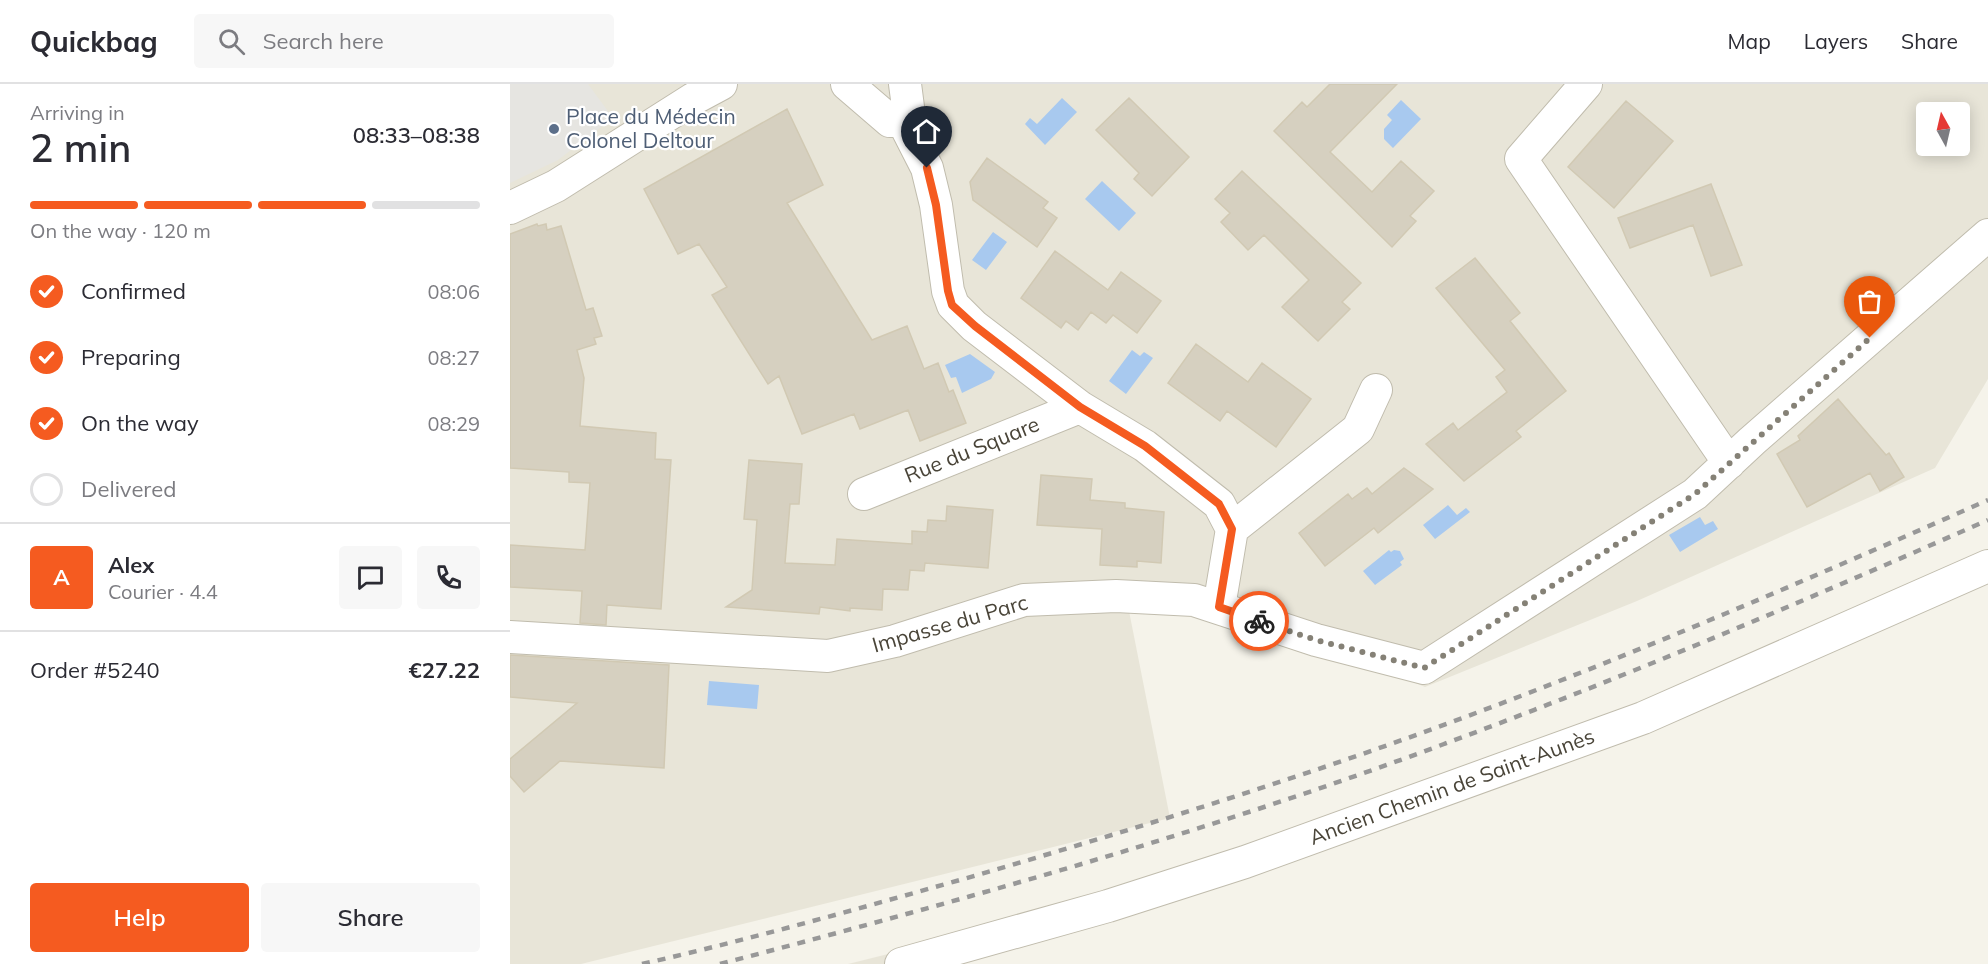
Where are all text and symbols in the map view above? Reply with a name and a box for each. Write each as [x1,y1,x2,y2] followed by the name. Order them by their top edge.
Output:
[194,14,614,68] search box
[30,24,158,59] text: Quickbag
[215,25,248,58] icon: search
[263,27,384,55] text: Search here
[1728,28,1771,54] text: Map
[1804,28,1868,54] text: Layers
[1901,28,1958,54] text: Share
[30,100,125,125] text: Arriving in
[1916,102,1970,156] north arrow
[1916,102,1970,156] map controls
[566,103,736,153] place label: Place du Médecin Colonel Deltour
[901,106,952,168] pin
[910,115,943,148] icon: home
[353,121,480,149] text: 08:33–08:38
[547,122,561,136] marker: Place du Médecin Colonel Deltour
[30,123,131,172] text: 2 min
[30,218,211,243] text: On the way · 120 m
[30,275,63,308] icon: check
[1844,276,1895,338] pin
[81,277,186,305] text: Confirmed
[427,279,480,304] text: 08:06
[1853,285,1886,318] icon: bag
[30,341,63,374] icon: check
[81,343,181,371] text: Preparing
[427,345,480,370] text: 08:27
[30,407,63,440] icon: check
[81,409,199,437] text: On the way
[900,410,1043,488] street label: Rue du Square
[427,411,480,436] text: 08:29
[81,475,176,503] text: Delivered
[339,546,402,609] button: chat
[417,546,480,609] button: phone
[108,551,154,579] text: Alex
[53,563,70,591] text: A
[108,579,218,604] text: Courier · 4.4
[869,588,1031,658] street label: Impasse du Parc
[1229,591,1289,651] courier
[1243,605,1276,638] icon: bike
[30,656,160,684] text: Order #5240
[409,656,480,684] text: €27.22
[1306,722,1598,850] street label: Ancien Chemin de Saint-Aunès
[30,883,249,952] button: Help
[261,883,480,952] button: Share

